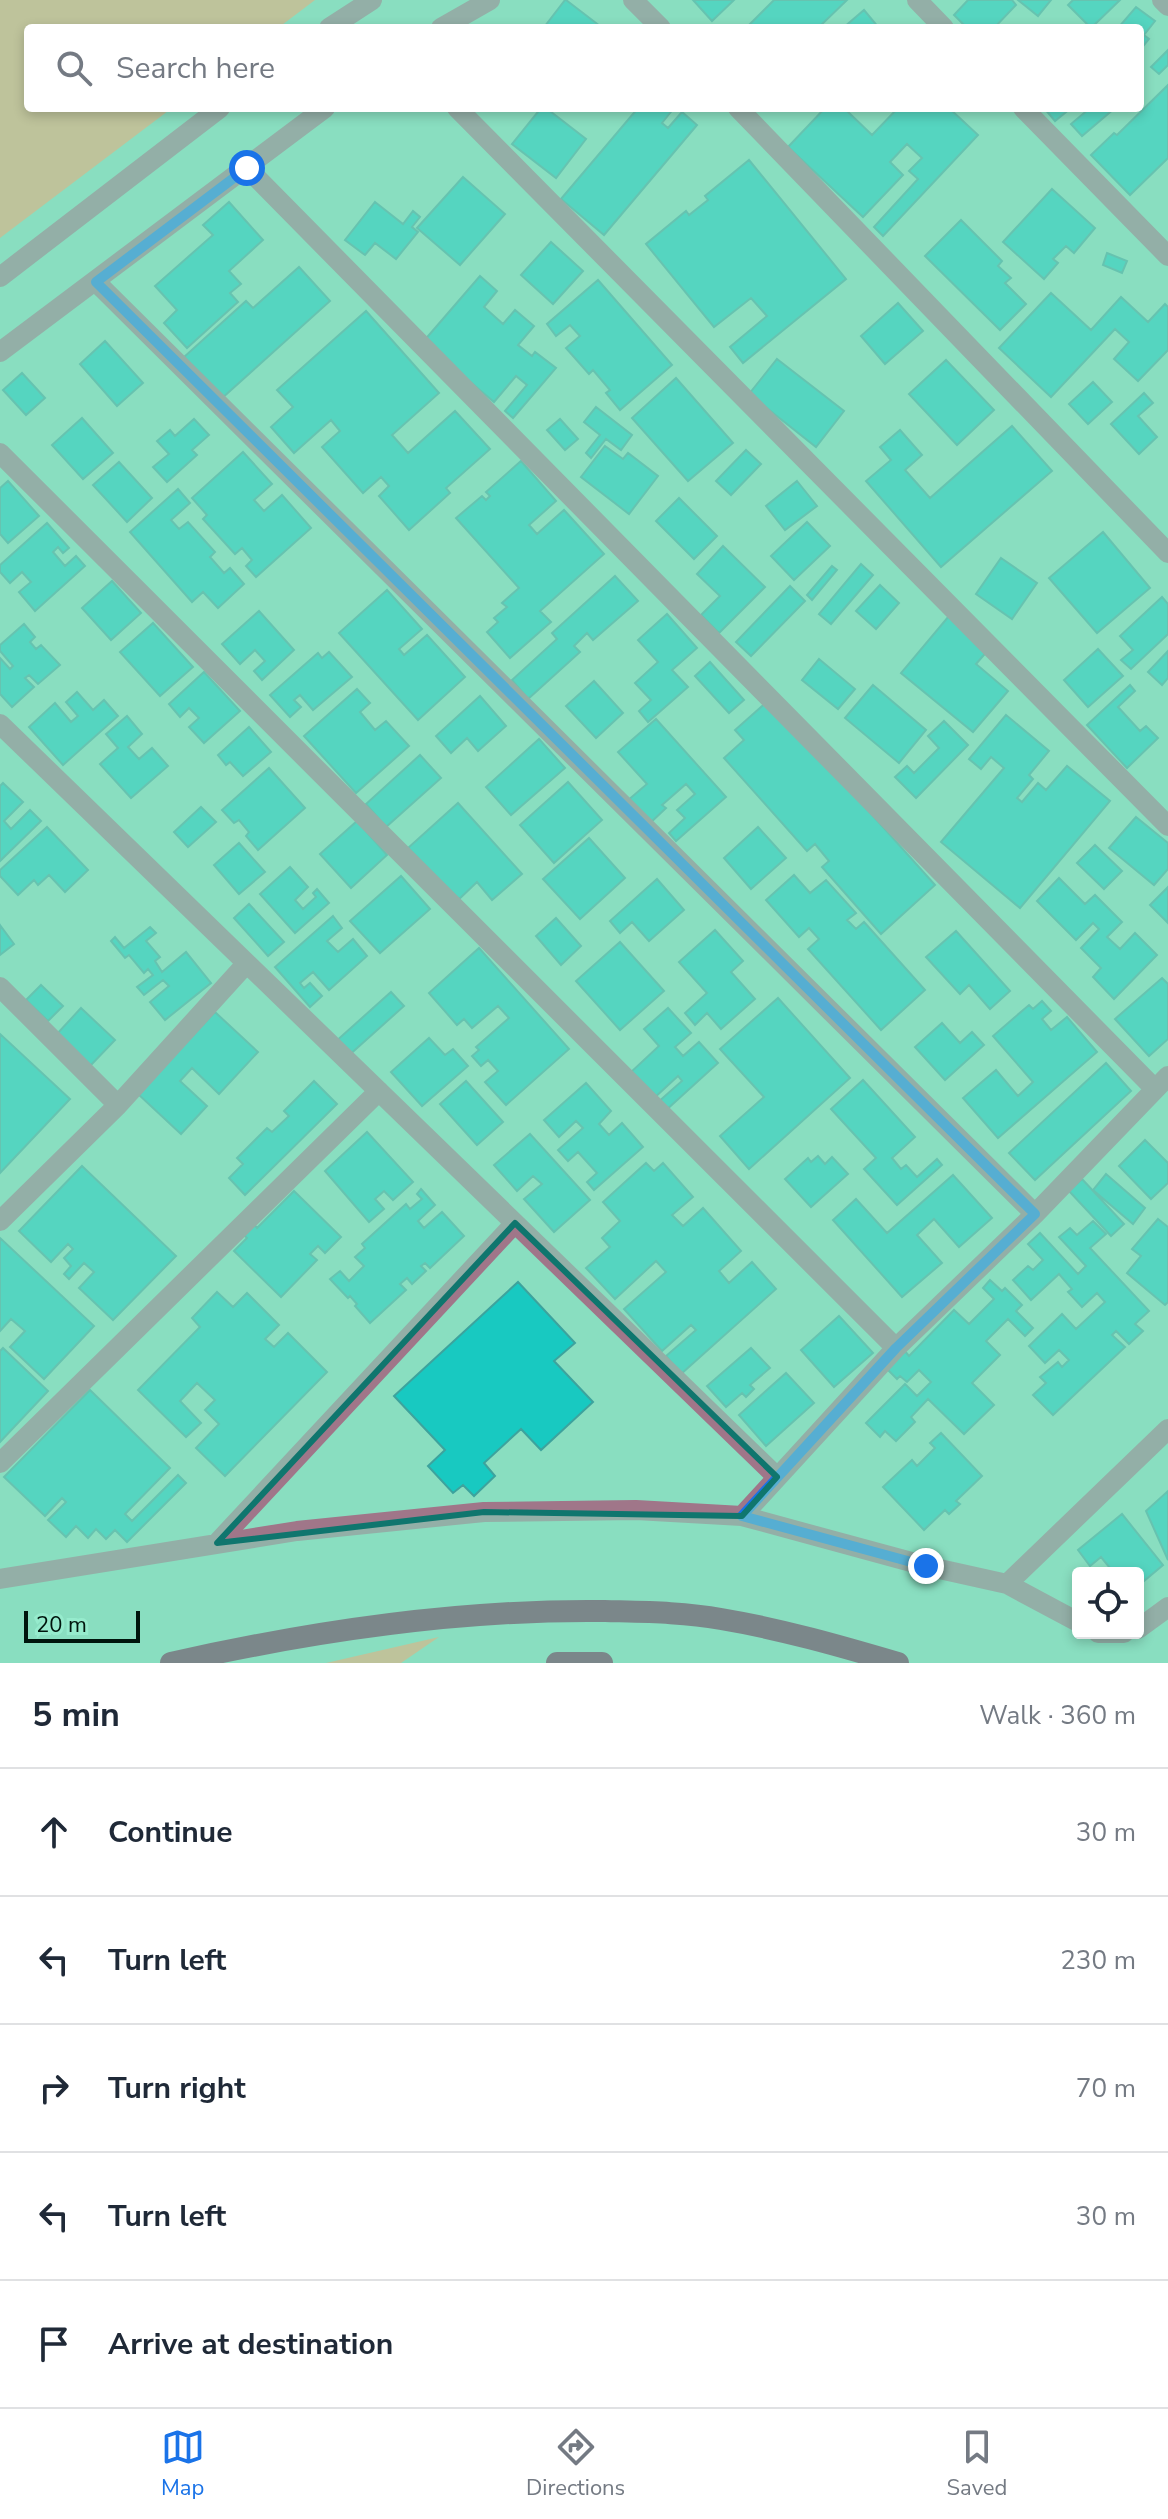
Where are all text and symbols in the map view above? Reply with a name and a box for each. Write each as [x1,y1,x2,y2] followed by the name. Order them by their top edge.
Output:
[24,24,1144,112] search box
[52,46,96,90] icon: search
[116,48,275,89] text: Search here
[229,150,265,186] route start
[908,1548,944,1584] route end
[1072,1567,1144,1639] map controls
[1072,1567,1144,1639] button: locate
[24,1607,140,1643] scale bar
[36,1610,87,1640] text: 20 m
[32,1692,120,1738] text: 5 min
[979,1698,1136,1733] text: Walk · 360 m
[32,1810,76,1854] icon: ahead
[108,1812,233,1853] text: Continue
[1076,1815,1136,1850] text: 30 m
[32,1938,76,1982] icon: left
[108,1940,226,1981] text: Turn left
[1060,1943,1136,1978] text: 230 m
[32,2066,76,2110] icon: right
[108,2068,246,2109] text: Turn right
[1076,2071,1136,2106] text: 70 m
[32,2194,76,2238] icon: left
[108,2196,226,2237] text: Turn left
[1076,2199,1136,2234] text: 30 m
[32,2322,76,2366] icon: arrive
[108,2324,393,2365] text: Arrive at destination
[161,2425,205,2503] tab: Map
[526,2425,625,2503] tab: Directions
[947,2425,1007,2503] tab: Saved

